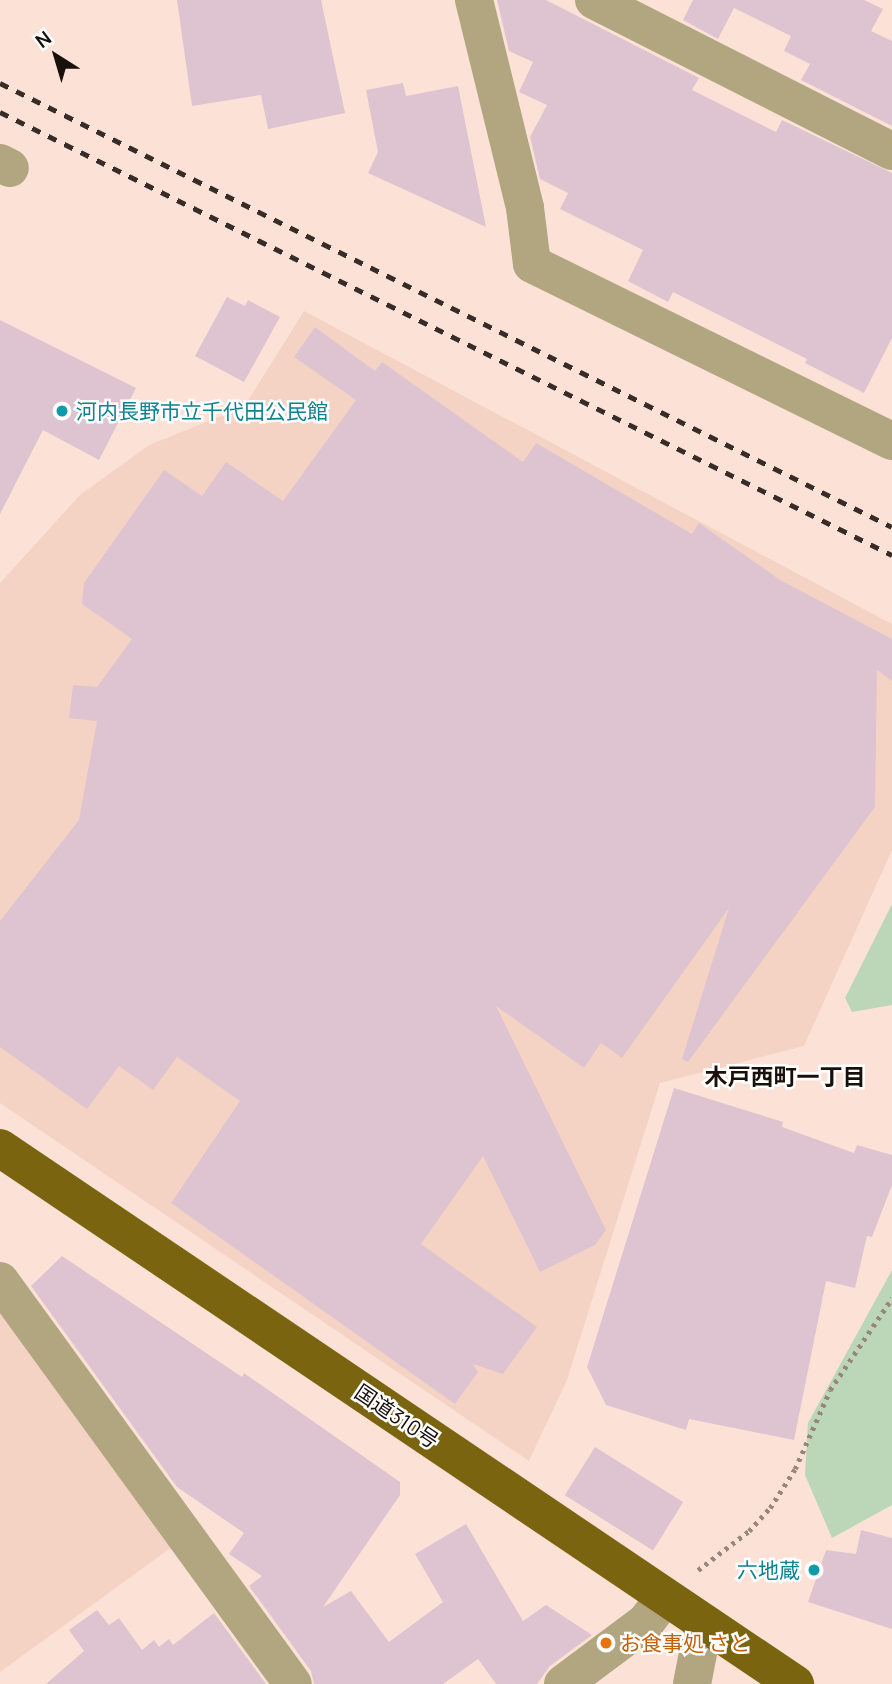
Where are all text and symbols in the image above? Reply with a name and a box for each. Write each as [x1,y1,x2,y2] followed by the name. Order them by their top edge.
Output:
[21,21,91,91] north arrow
[30,25,57,54] text: N
[76,398,328,424] place label: 河内長野市立千代田公民館
[54,403,70,419] marker: 河内長野市立千代田公民館
[705,1062,865,1090] district label: 木戸西町一丁目
[350,1379,444,1453] street label: 国道310号
[737,1557,800,1583] place label: 六地蔵
[806,1562,822,1578] marker: 六地蔵
[620,1630,750,1656] place label: お食事処 さと
[598,1635,614,1651] marker: お食事処 さと

